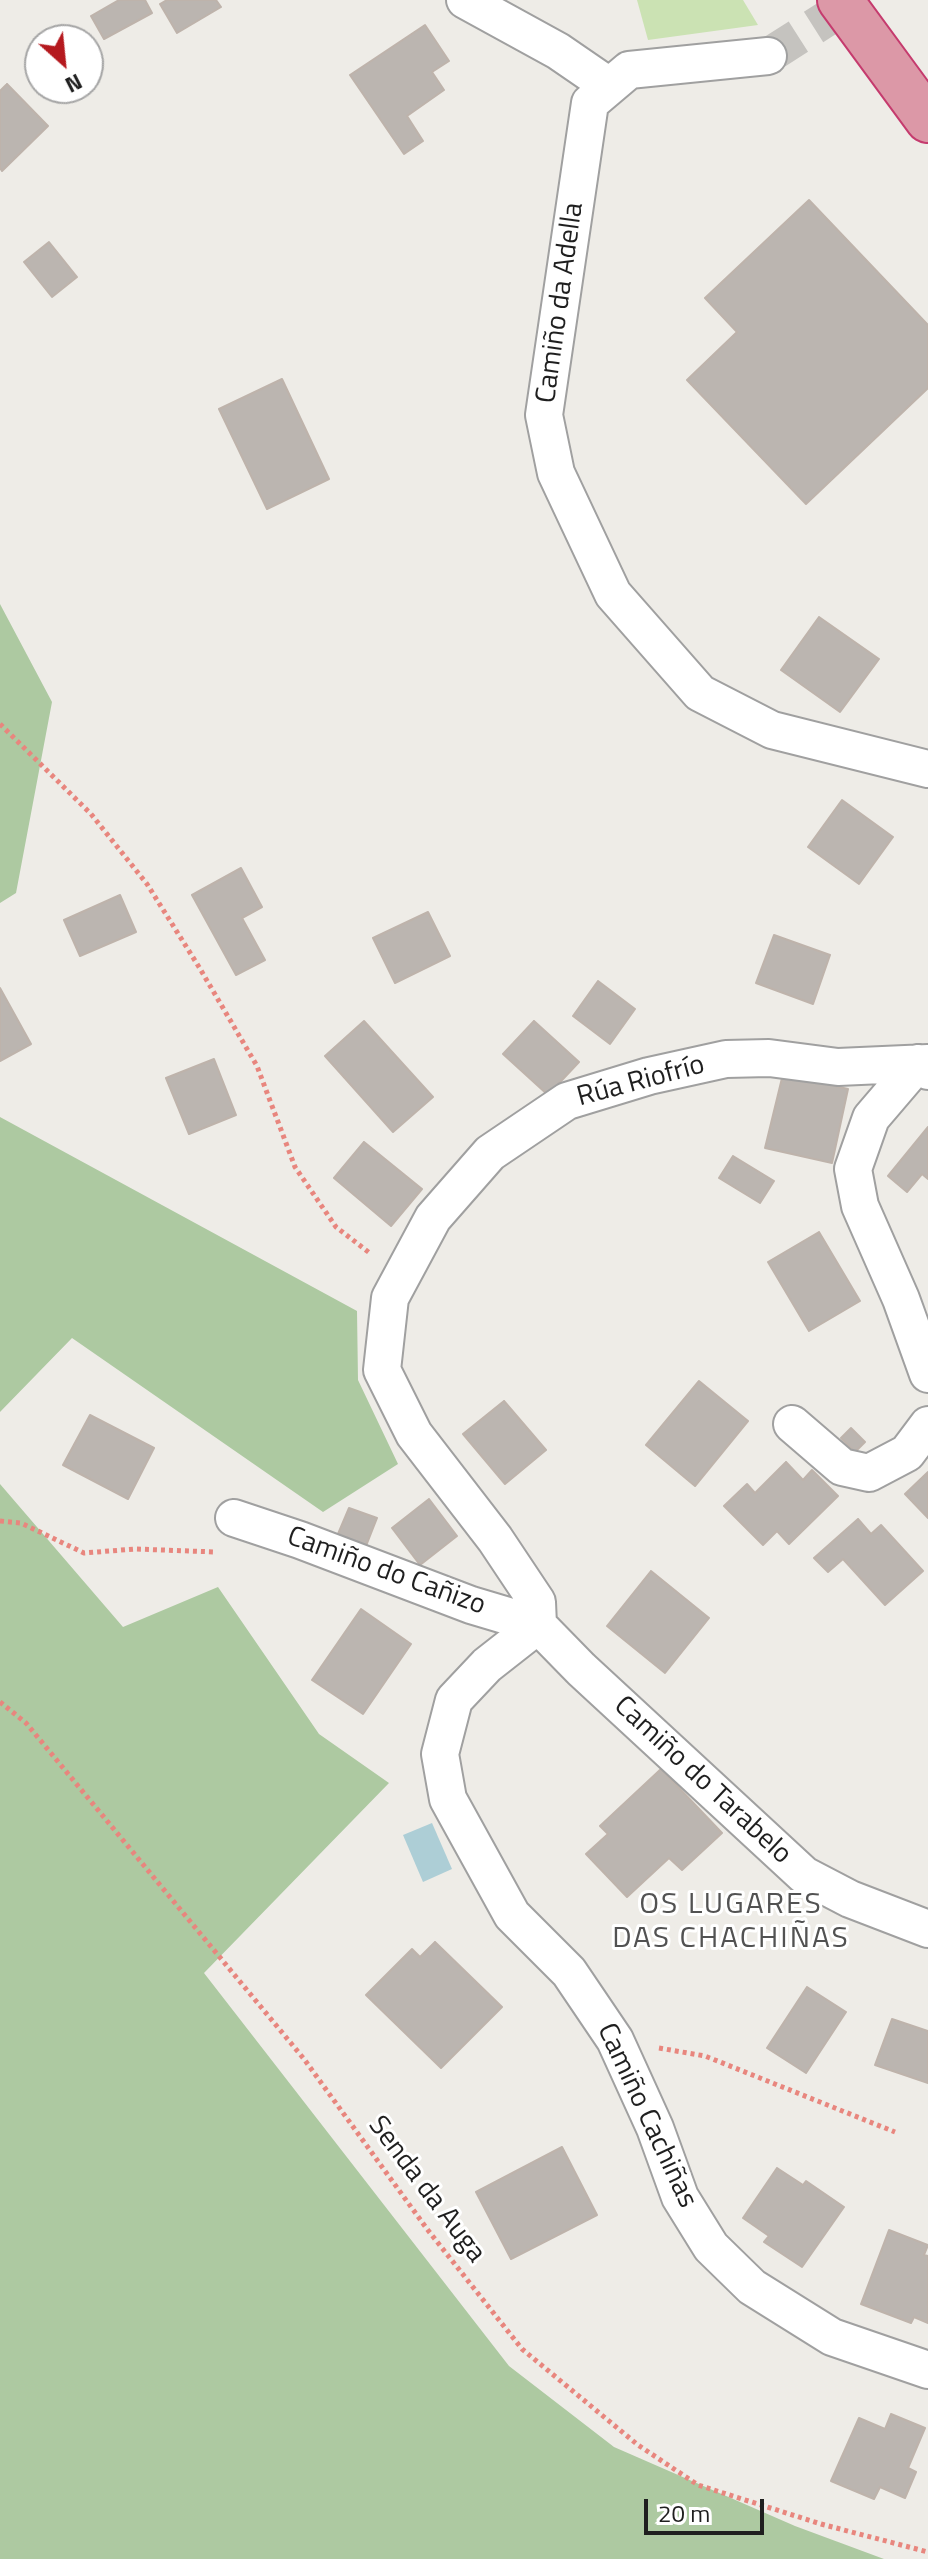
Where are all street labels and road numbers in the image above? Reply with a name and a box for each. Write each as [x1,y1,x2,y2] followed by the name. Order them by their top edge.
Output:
[530,201,592,405] street label: Camiño da Adella
[574,1049,708,1115] street label: Rúa Riofrío
[282,1521,490,1623] street label: Camiño do Cañizo
[606,1690,798,1872] street label: Camiño do Tarabelo
[589,2018,703,2214] street label: Camiño Cachiñas
[360,2110,492,2270] street label: Senda da Auga

